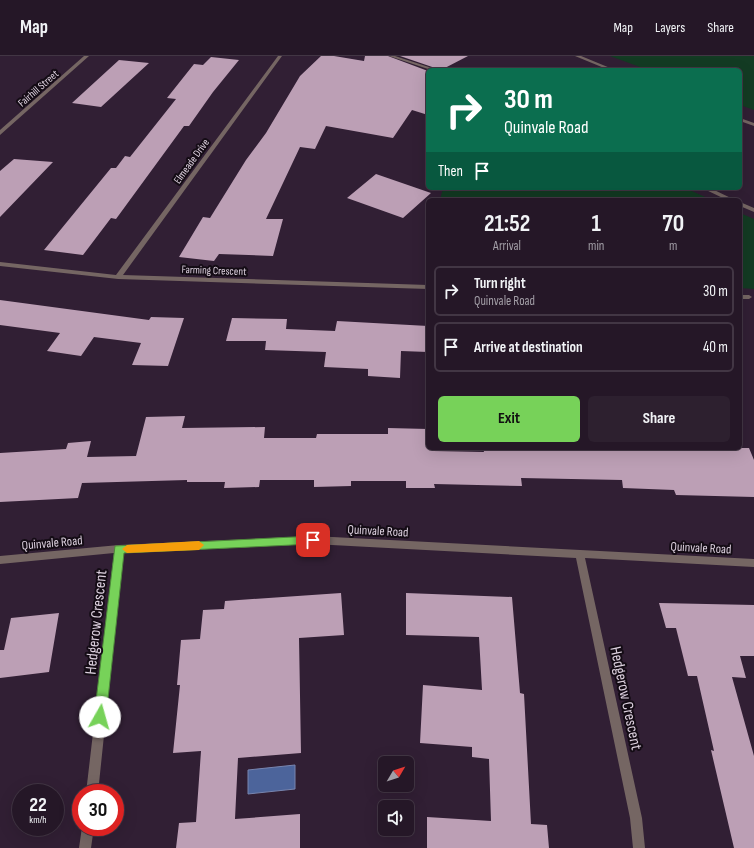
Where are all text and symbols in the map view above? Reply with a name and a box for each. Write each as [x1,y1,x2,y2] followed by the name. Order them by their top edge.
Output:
[20,16,48,39] text: Map
[613,19,633,36] text: Map
[655,19,685,36] text: Layers
[707,19,734,36] text: Share
[15,67,62,109] street label: Fairhill Street
[504,83,553,116] text: 30 m
[438,84,490,136] icon: right
[504,117,588,138] text: Quinvale Road
[171,136,212,186] street label: Elmeade Drive
[471,160,493,182] icon: arrive
[438,162,463,181] text: Then
[484,209,530,238] text: 21:52
[592,209,601,238] text: 1
[662,209,684,238] text: 70
[493,238,521,254] text: Arrival
[588,238,604,254] text: min
[669,238,677,254] text: m
[181,263,247,278] street label: Farming Crescent
[474,274,526,293] text: Turn right
[440,280,462,302] icon: right
[703,282,728,301] text: 30 m
[474,293,535,309] text: Quinvale Road
[440,336,462,358] icon: arrive
[474,338,583,357] text: Arrive at destination
[703,338,728,357] text: 40 m
[438,396,580,442] button: Exit
[588,396,730,442] button: Share
[347,521,409,541] street label: Quinvale Road
[296,523,330,557] pin
[302,529,324,551] icon: arrive
[21,532,83,554] street label: Quinvale Road
[670,538,732,558] street label: Quinvale Road
[82,569,111,675] street label: Hedgerow Crescent
[605,645,646,752] street label: Hedgerow Crescent
[79,696,121,738] position arrow
[378,756,414,792] north arrow
[378,756,414,836] map controls
[72,784,124,836] speed limit sign: 30
[29,793,47,817] text: 22
[378,800,414,836] button: sound
[29,814,47,826] text: km/h

